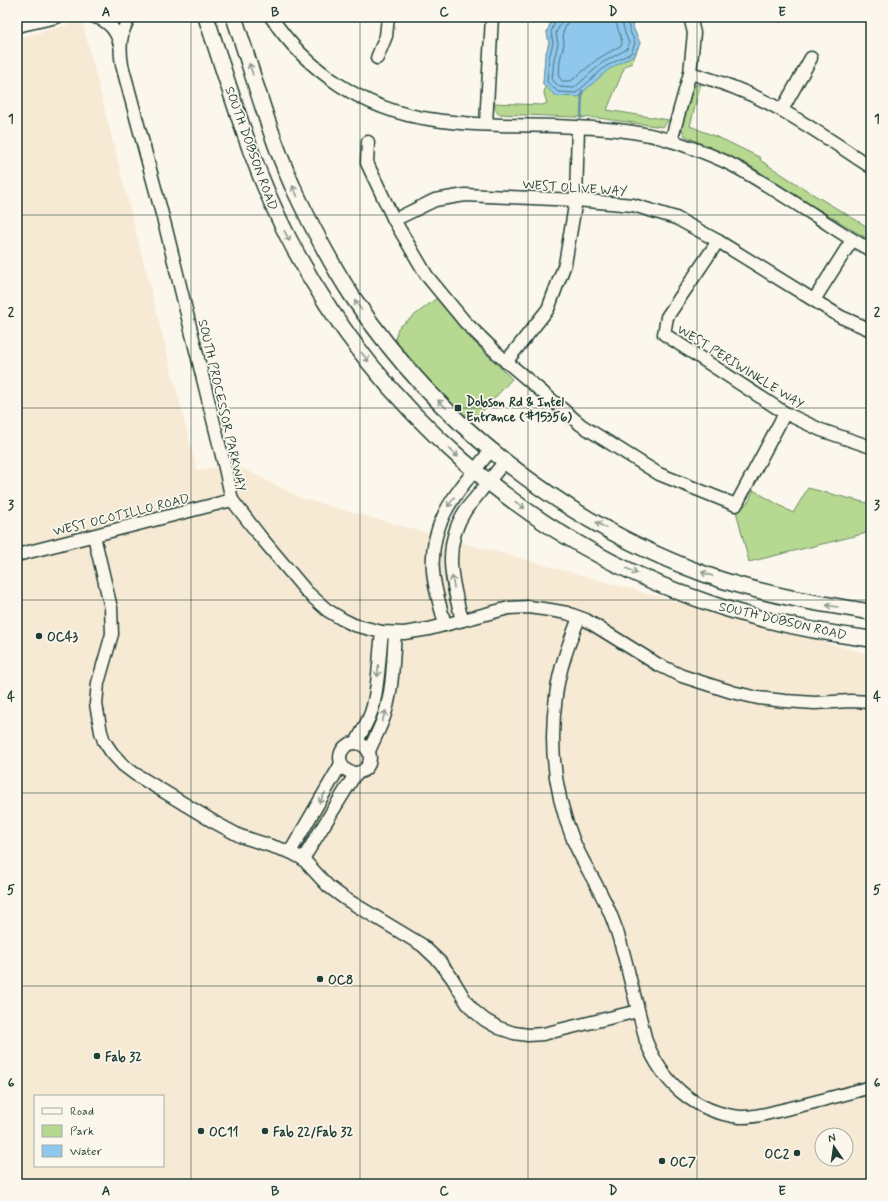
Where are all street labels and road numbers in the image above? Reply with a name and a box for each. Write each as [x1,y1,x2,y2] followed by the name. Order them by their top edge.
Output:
[220,84,281,213] street label: SOUTH DOBSON ROAD
[522,176,629,201] street label: WEST OLIVE WAY
[193,318,250,493] street label: SOUTH PROCESSOR PARKWAY
[674,321,807,413] street label: WEST PERIWINKLE WAY
[51,490,191,541] street label: WEST OCOTILLO ROAD
[717,598,848,644] street label: SOUTH DOBSON ROAD

